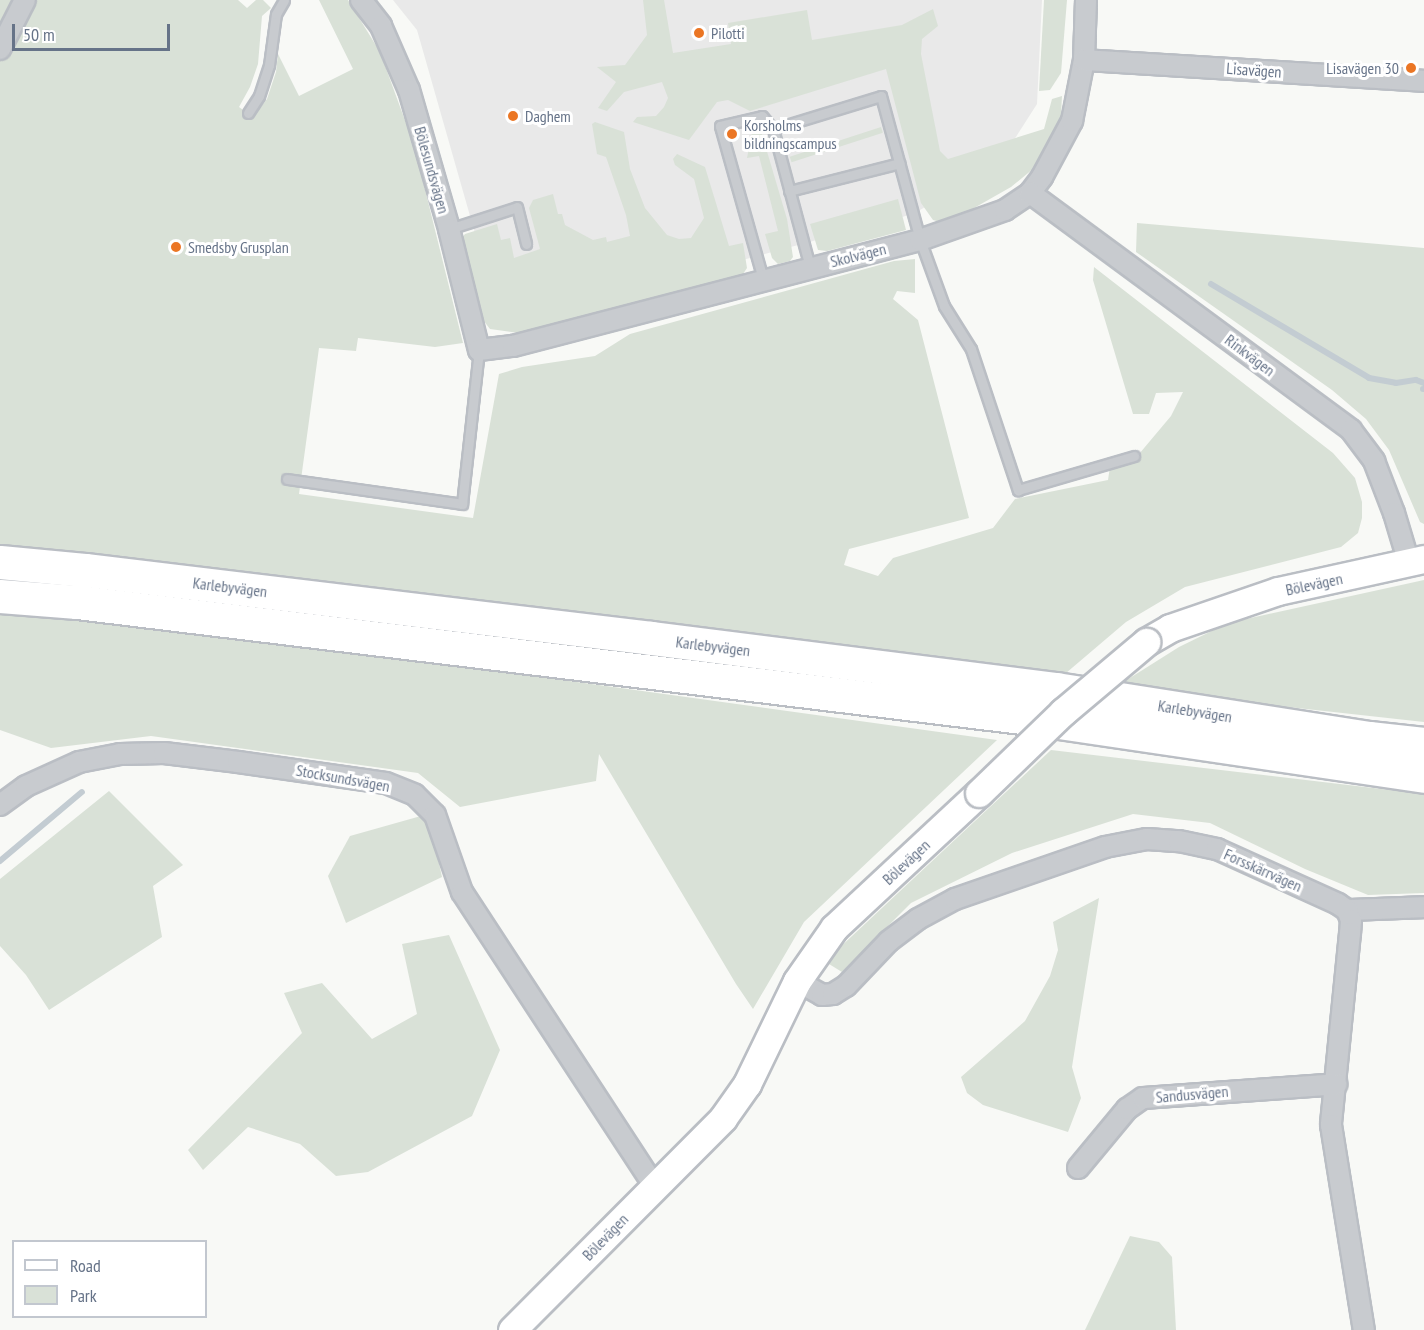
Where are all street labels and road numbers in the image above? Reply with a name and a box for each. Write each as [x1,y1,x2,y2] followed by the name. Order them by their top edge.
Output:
[1226,59,1282,81] street label: Lisavägen
[410,124,454,216] street label: Bölesundsvägen
[828,239,888,271] street label: Skolvägen
[1221,330,1279,380] street label: Rinkvägen
[1284,569,1344,599] street label: Bölevägen
[192,573,268,601] street label: Karlebyvägen
[675,632,751,660] street label: Karlebyvägen
[1157,696,1233,726] street label: Karlebyvägen
[295,760,391,796] street label: Stocksundsvägen
[878,835,934,889] street label: Bölevägen
[1221,844,1305,896] street label: Forsskärrvägen
[1155,1081,1229,1107] street label: Sandusvägen
[578,1210,632,1264] street label: Bölevägen

